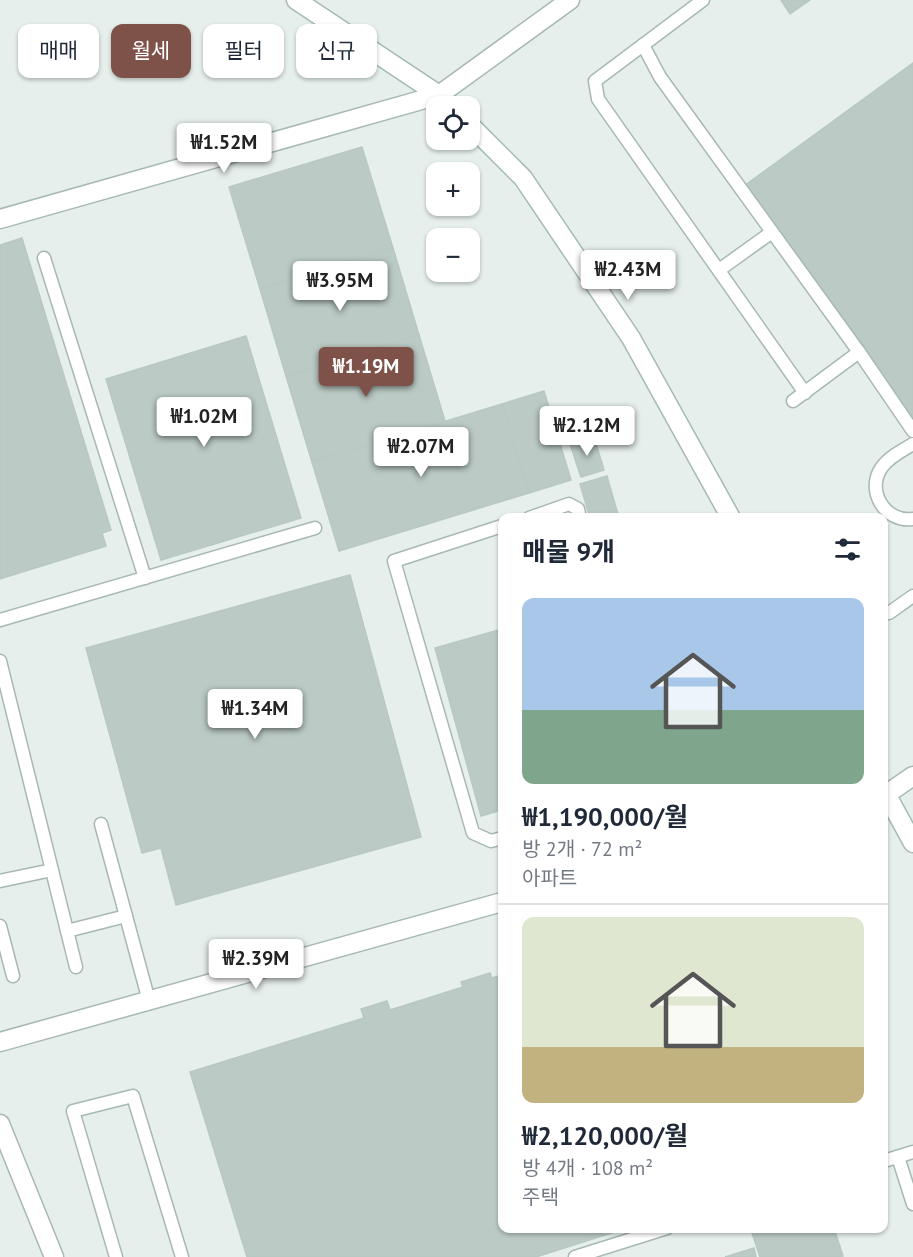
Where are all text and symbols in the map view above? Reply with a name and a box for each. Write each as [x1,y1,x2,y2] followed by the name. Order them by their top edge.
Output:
[18,24,99,78] chip: 매매
[111,24,191,78] chip: 월세
[203,24,284,78] chip: 필터
[296,24,377,78] chip: 신규
[426,96,480,282] map controls
[426,96,480,150] button: locate
[175,123,273,174] pin: ₩1.52M
[191,129,257,155] text: ₩1.52M
[426,162,480,216] button: +
[426,228,480,282] button: −
[579,250,677,301] pin: ₩2.43M
[595,256,661,282] text: ₩2.43M
[291,261,389,312] pin: ₩3.95M
[307,267,373,293] text: ₩3.95M
[317,347,415,398] pin: ₩1.19M
[333,353,399,379] text: ₩1.19M
[155,397,253,448] pin: ₩1.02M
[171,403,237,429] text: ₩1.02M
[538,406,636,457] pin: ₩2.12M
[554,412,620,438] text: ₩2.12M
[372,427,470,478] pin: ₩2.07M
[388,433,454,459] text: ₩2.07M
[831,533,864,566] icon: filters
[522,535,615,568] text: 매물 9개
[639,637,747,745] icon: home
[206,689,304,740] pin: ₩1.34M
[222,695,288,721] text: ₩1.34M
[522,800,688,833] text: ₩1,190,000/월
[522,836,642,862] text: 방 2개 · 72 m²
[522,865,577,891] text: 아파트
[207,939,305,990] pin: ₩2.39M
[223,945,289,971] text: ₩2.39M
[639,956,747,1064] icon: home
[522,1119,688,1152] text: ₩2,120,000/월
[522,1155,653,1181] text: 방 4개 · 108 m²
[522,1184,559,1210] text: 주택

